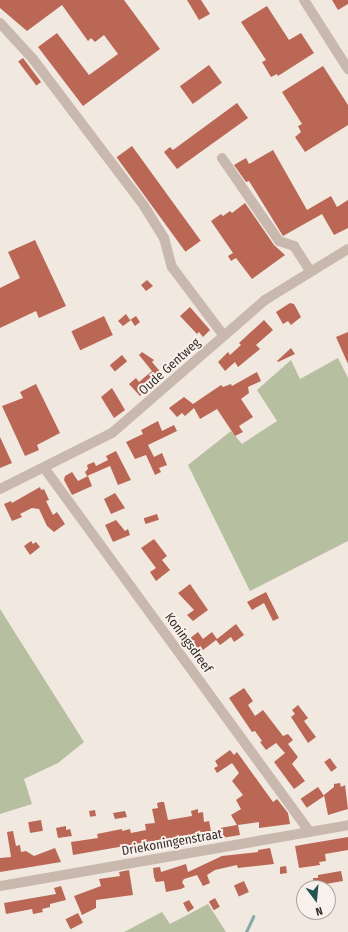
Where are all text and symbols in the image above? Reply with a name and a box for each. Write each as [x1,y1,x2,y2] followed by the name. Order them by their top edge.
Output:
[136,335,204,399] street label: Oude Gentweg
[161,610,215,676] street label: Koningsdreef
[121,826,223,860] street label: Driekoningenstraat
[296,880,336,920] north arrow
[314,904,324,918] text: N

